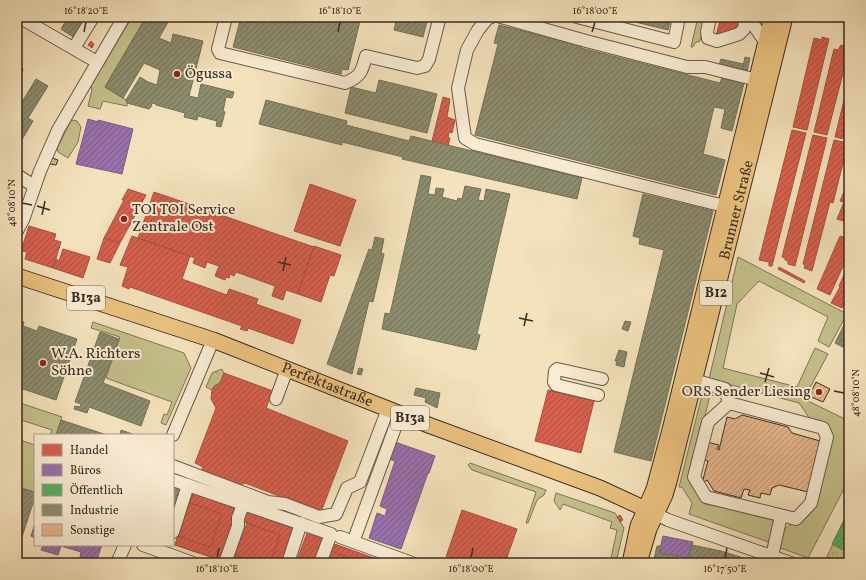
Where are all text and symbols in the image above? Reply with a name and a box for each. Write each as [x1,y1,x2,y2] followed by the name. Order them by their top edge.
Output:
[64,4,108,18] text: 16°18'20"E
[319,4,361,18] text: 16°18'10"E
[573,4,617,18] text: 16°18'00"E
[185,64,232,85] place label: Ögussa
[172,69,182,79] marker: Ögussa
[714,158,759,262] street label: Brunner Straße
[5,178,19,227] text: 48°08'10"N
[132,200,235,238] place label: TOI TOI Service Zentrale Ost
[119,214,129,224] marker: TOI TOI Service Zentrale Ost
[700,281,732,305] road number: B12
[67,286,105,310] road number: B13a
[51,344,140,382] place label: W.A. Richters Söhne
[38,358,48,368] marker: W.A. Richters Söhne
[278,358,376,413] street label: Perfektastraße
[849,368,863,417] text: 48°08'10"N
[682,382,811,403] place label: ORS Sender Liesing
[814,387,824,397] marker: ORS Sender Liesing
[391,406,429,430] road number: B13a
[34,434,174,546] legend
[70,443,109,459] text: Handel
[70,463,101,479] text: Büros
[70,482,123,499] text: Öffentlich
[70,503,119,519] text: Industrie
[70,523,115,539] text: Sonstige
[196,562,238,576] text: 16°18'10"E
[449,562,493,576] text: 16°18'00"E
[703,562,747,576] text: 16°17'50"E

